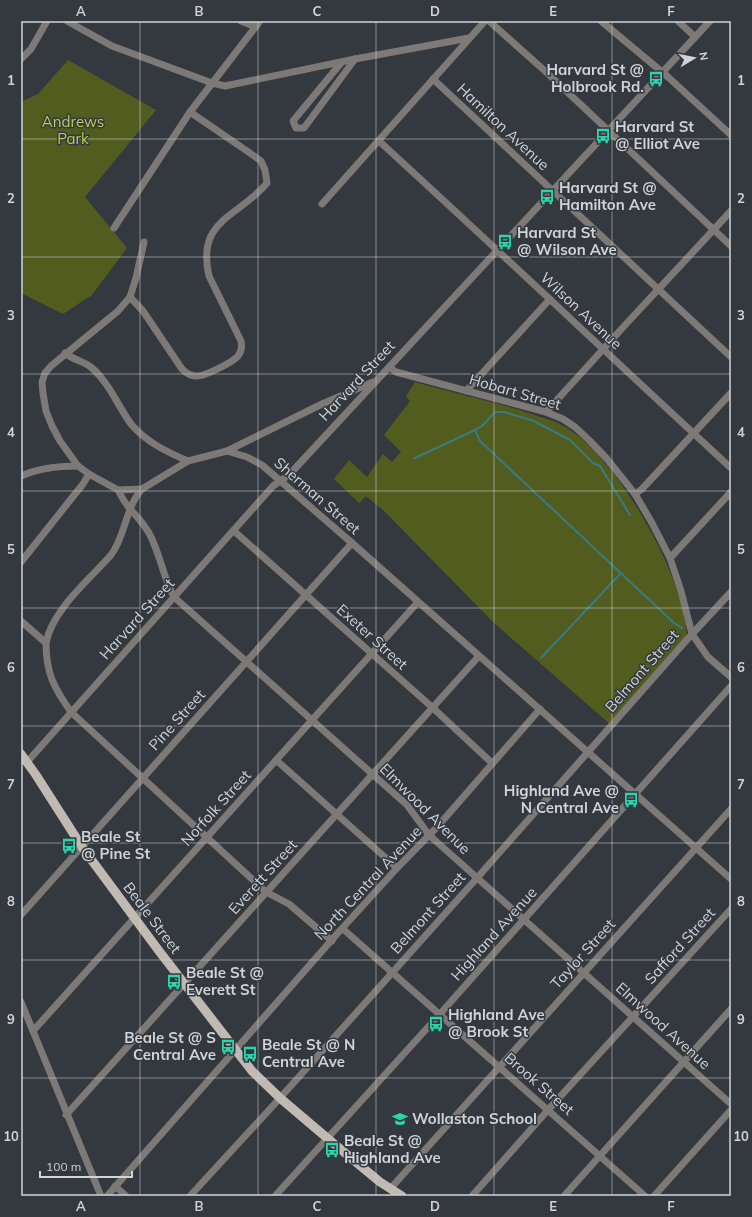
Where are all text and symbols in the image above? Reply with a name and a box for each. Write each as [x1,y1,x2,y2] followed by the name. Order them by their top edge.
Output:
[76,3,86,19] text: A
[195,3,204,19] text: B
[313,3,322,19] text: C
[430,3,440,19] text: D
[549,3,557,19] text: E
[667,3,675,19] text: F
[674,38,714,78] north arrow
[696,51,711,62] text: N
[546,60,644,96] place label: Harvard St @ Holbrook Rd.
[647,70,665,88] bus stop icon: Harvard St @ Holbrook Rd.
[7,72,15,88] text: 1
[737,72,745,88] text: 1
[453,79,554,174] street label: Hamilton Avenue
[42,112,104,148] park label: Andrews Park
[615,117,700,153] place label: Harvard St @ Elliot Ave
[594,127,612,145] bus stop icon: Harvard St @ Elliot Ave
[559,178,657,214] place label: Harvard St @ Hamilton Ave
[538,188,556,206] bus stop icon: Harvard St @ Hamilton Ave
[7,190,15,206] text: 2
[737,190,745,206] text: 2
[517,223,617,259] place label: Harvard St @ Wilson Ave
[496,233,514,251] bus stop icon: Harvard St @ Wilson Ave
[537,268,626,353] street label: Wilson Avenue
[7,307,15,323] text: 3
[737,307,745,323] text: 3
[315,337,399,425] street label: Harvard Street
[467,369,563,414] street label: Hobart Street
[7,424,15,440] text: 4
[737,424,745,440] text: 4
[270,453,364,538] street label: Sherman Street
[7,541,15,557] text: 5
[737,541,745,557] text: 5
[95,574,178,663] street label: Harvard Street
[333,600,412,673] street label: Exeter Street
[601,626,683,716] street label: Belmont Street
[7,659,15,675] text: 6
[737,659,745,675] text: 6
[144,685,209,754] street label: Pine Street
[376,759,475,858] street label: Elmwood Avenue
[177,766,255,850] street label: Norfolk Street
[7,776,15,792] text: 7
[737,776,745,792] text: 7
[504,781,619,817] place label: Highland Ave @ N Central Ave
[622,791,640,809] bus stop icon: Highland Ave @ N Central Ave
[310,821,426,944] street label: North Central Avenue
[81,827,150,863] place label: Beale St @ Pine St
[224,835,301,918] street label: Everett Street
[60,837,78,855] bus stop icon: Beale St @ Pine St
[386,868,469,957] street label: Belmont Street
[119,878,185,957] street label: Beale Street
[447,883,541,984] street label: Highland Avenue
[7,893,15,909] text: 8
[737,893,745,909] text: 8
[640,904,719,988] street label: Safford Street
[546,915,619,993] street label: Taylor Street
[186,963,264,999] place label: Beale St @ Everett St
[165,973,183,991] bus stop icon: Beale St @ Everett St
[612,978,715,1073] street label: Elmwood Avenue
[448,1005,545,1041] place label: Highland Ave @ Brook St
[7,1011,15,1027] text: 9
[737,1011,745,1027] text: 9
[427,1015,445,1033] bus stop icon: Highland Ave @ Brook St
[124,1028,216,1064] place label: Beale St @ S Central Ave
[262,1035,355,1071] place label: Beale St @ N Central Ave
[219,1038,237,1056] bus stop icon: Beale St @ S Central Ave
[241,1045,259,1063] bus stop icon: Beale St @ N Central Ave
[501,1048,578,1119] street label: Brook Street
[412,1109,537,1128] place label: Wollaston School
[391,1110,409,1128] school or university icon: Wollaston School
[3,1128,19,1144] text: 10
[733,1128,749,1144] text: 10
[344,1131,441,1167] place label: Beale St @ Highland Ave
[323,1141,341,1159] bus stop icon: Beale St @ Highland Ave
[40,1153,132,1179] scale bar
[46,1159,81,1174] text: 100 m
[76,1198,86,1214] text: A
[195,1198,204,1214] text: B
[313,1198,322,1214] text: C
[430,1198,440,1214] text: D
[549,1198,557,1214] text: E
[667,1198,675,1214] text: F

